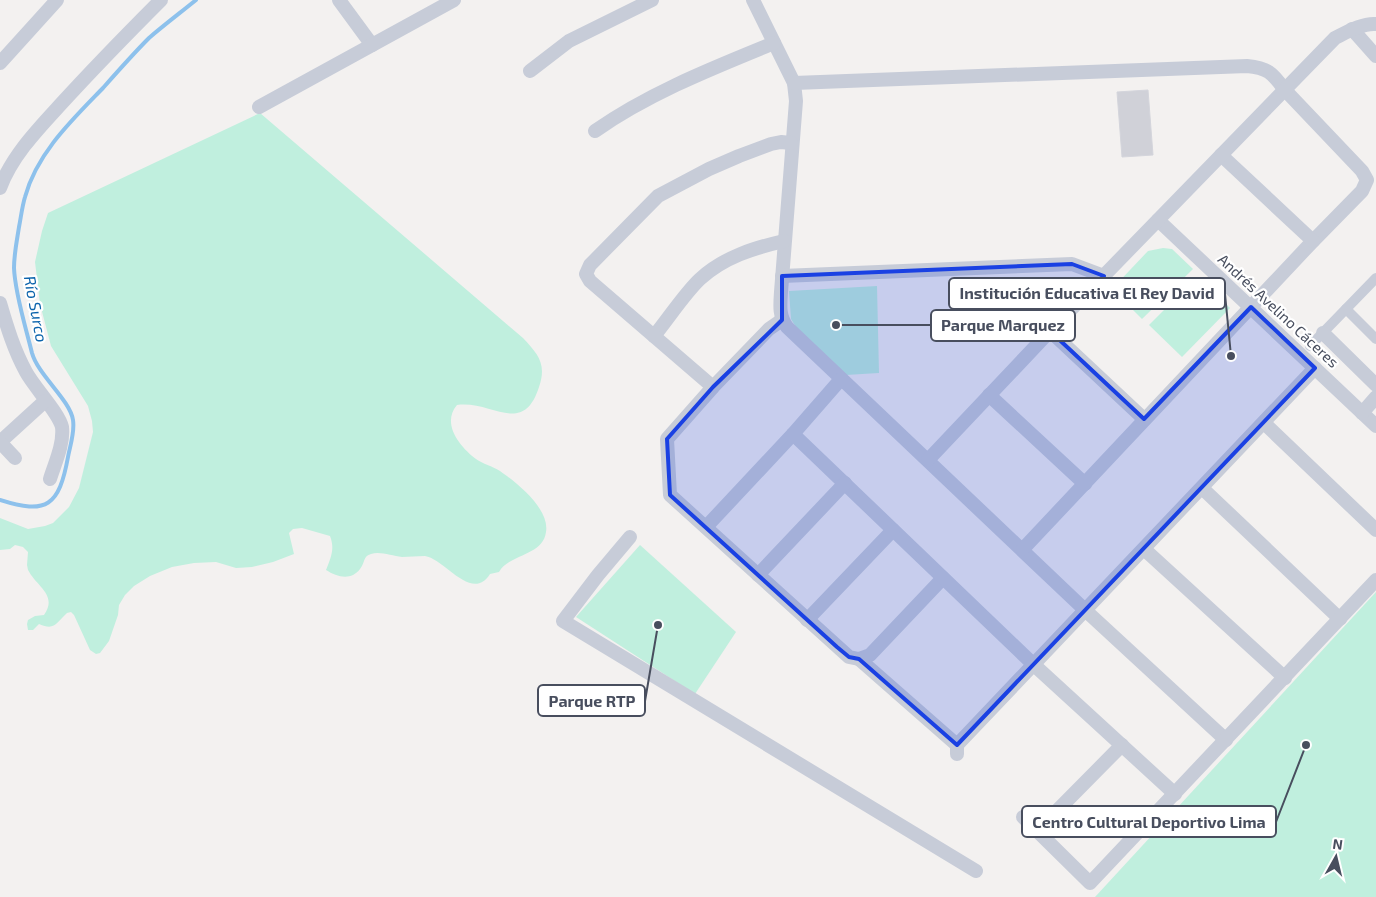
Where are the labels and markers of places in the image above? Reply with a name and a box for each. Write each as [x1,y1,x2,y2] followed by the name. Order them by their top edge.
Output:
[949,278,1225,309] callout: Institución Educativa El Rey David
[931,310,1075,341] callout: Parque Marquez
[538,685,645,716] callout: Parque RTP
[1022,806,1276,837] callout: Centro Cultural Deportivo Lima

